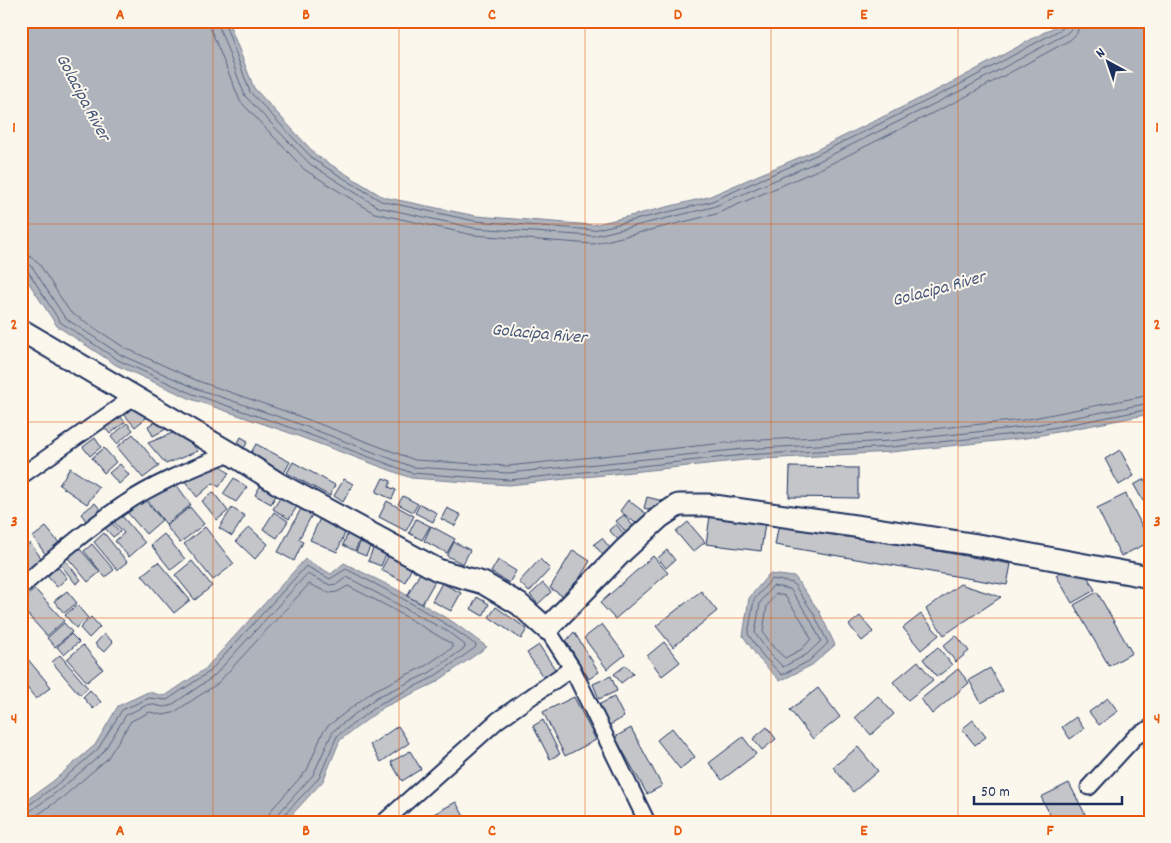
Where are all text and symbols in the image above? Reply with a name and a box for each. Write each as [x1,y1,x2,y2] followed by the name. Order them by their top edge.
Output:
[116,4,125,27] text: A
[302,4,310,27] text: B
[488,4,496,27] text: C
[674,4,683,27] text: D
[860,4,868,27] text: E
[1046,4,1054,27] text: F
[1084,38,1134,88] north arrow
[1092,44,1110,63] text: N
[49,50,117,148] water label: Golacipa River
[12,117,16,140] text: 1
[1155,117,1159,140] text: 1
[890,265,991,314] water label: Golacipa River
[11,314,18,337] text: 2
[1154,314,1161,337] text: 2
[490,318,590,352] water label: Golacipa River
[10,511,18,534] text: 3
[1153,511,1161,534] text: 3
[11,708,17,731] text: 4
[1154,708,1160,731] text: 4
[974,773,1121,805] scale bar
[981,782,1010,804] text: 50 m
[116,820,125,843] text: A
[302,820,310,843] text: B
[488,820,496,843] text: C
[674,820,683,843] text: D
[860,820,868,843] text: E
[1046,820,1054,843] text: F

